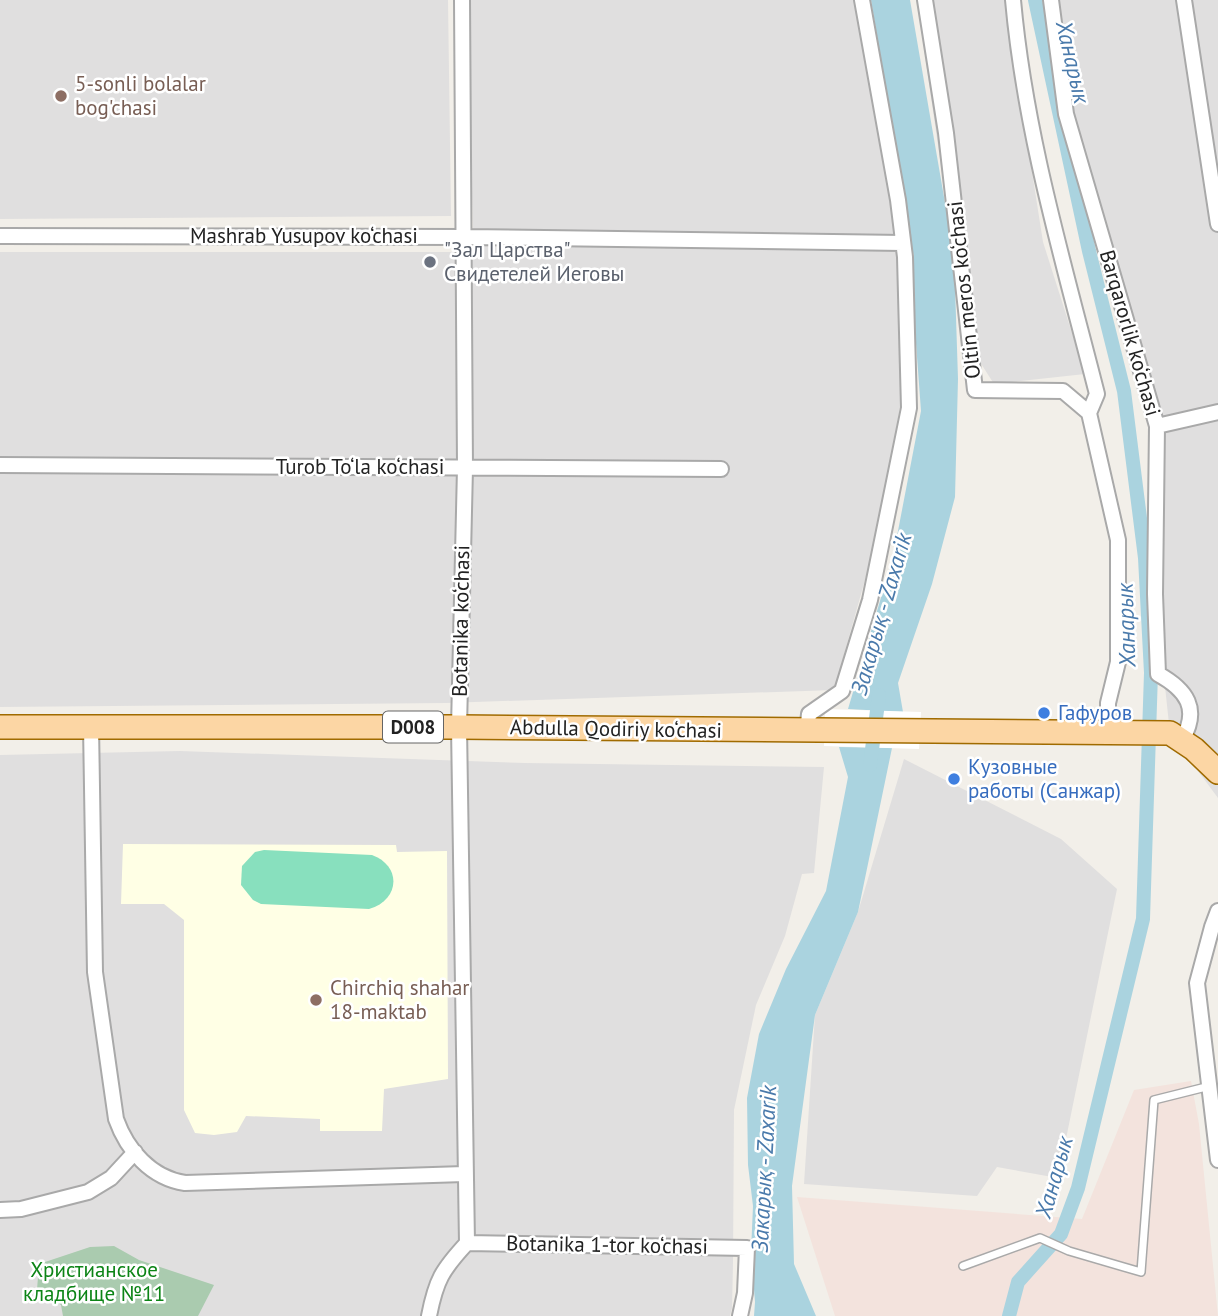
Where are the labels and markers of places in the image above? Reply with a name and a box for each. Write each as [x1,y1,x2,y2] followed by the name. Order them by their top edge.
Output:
[75,70,206,121] place label: 5-sonli bolalar bog'chasi
[53,88,69,104] marker: 5-sonli bolalar bog'chasi
[444,236,624,287] place label: "Зал Царства" Свидетелей Иеговы
[422,254,438,270] marker: "Зал Царства" Свидетелей Иеговы
[1058,699,1132,726] place label: Гафуров
[1036,705,1052,721] marker: Гафуров
[968,753,1121,804] place label: Кузовные работы (Санжар)
[946,771,962,787] marker: Кузовные работы (Санжар)
[330,974,470,1025] place label: Chirchiq shahar 18-maktab
[308,992,324,1008] marker: Chirchiq shahar 18-maktab

